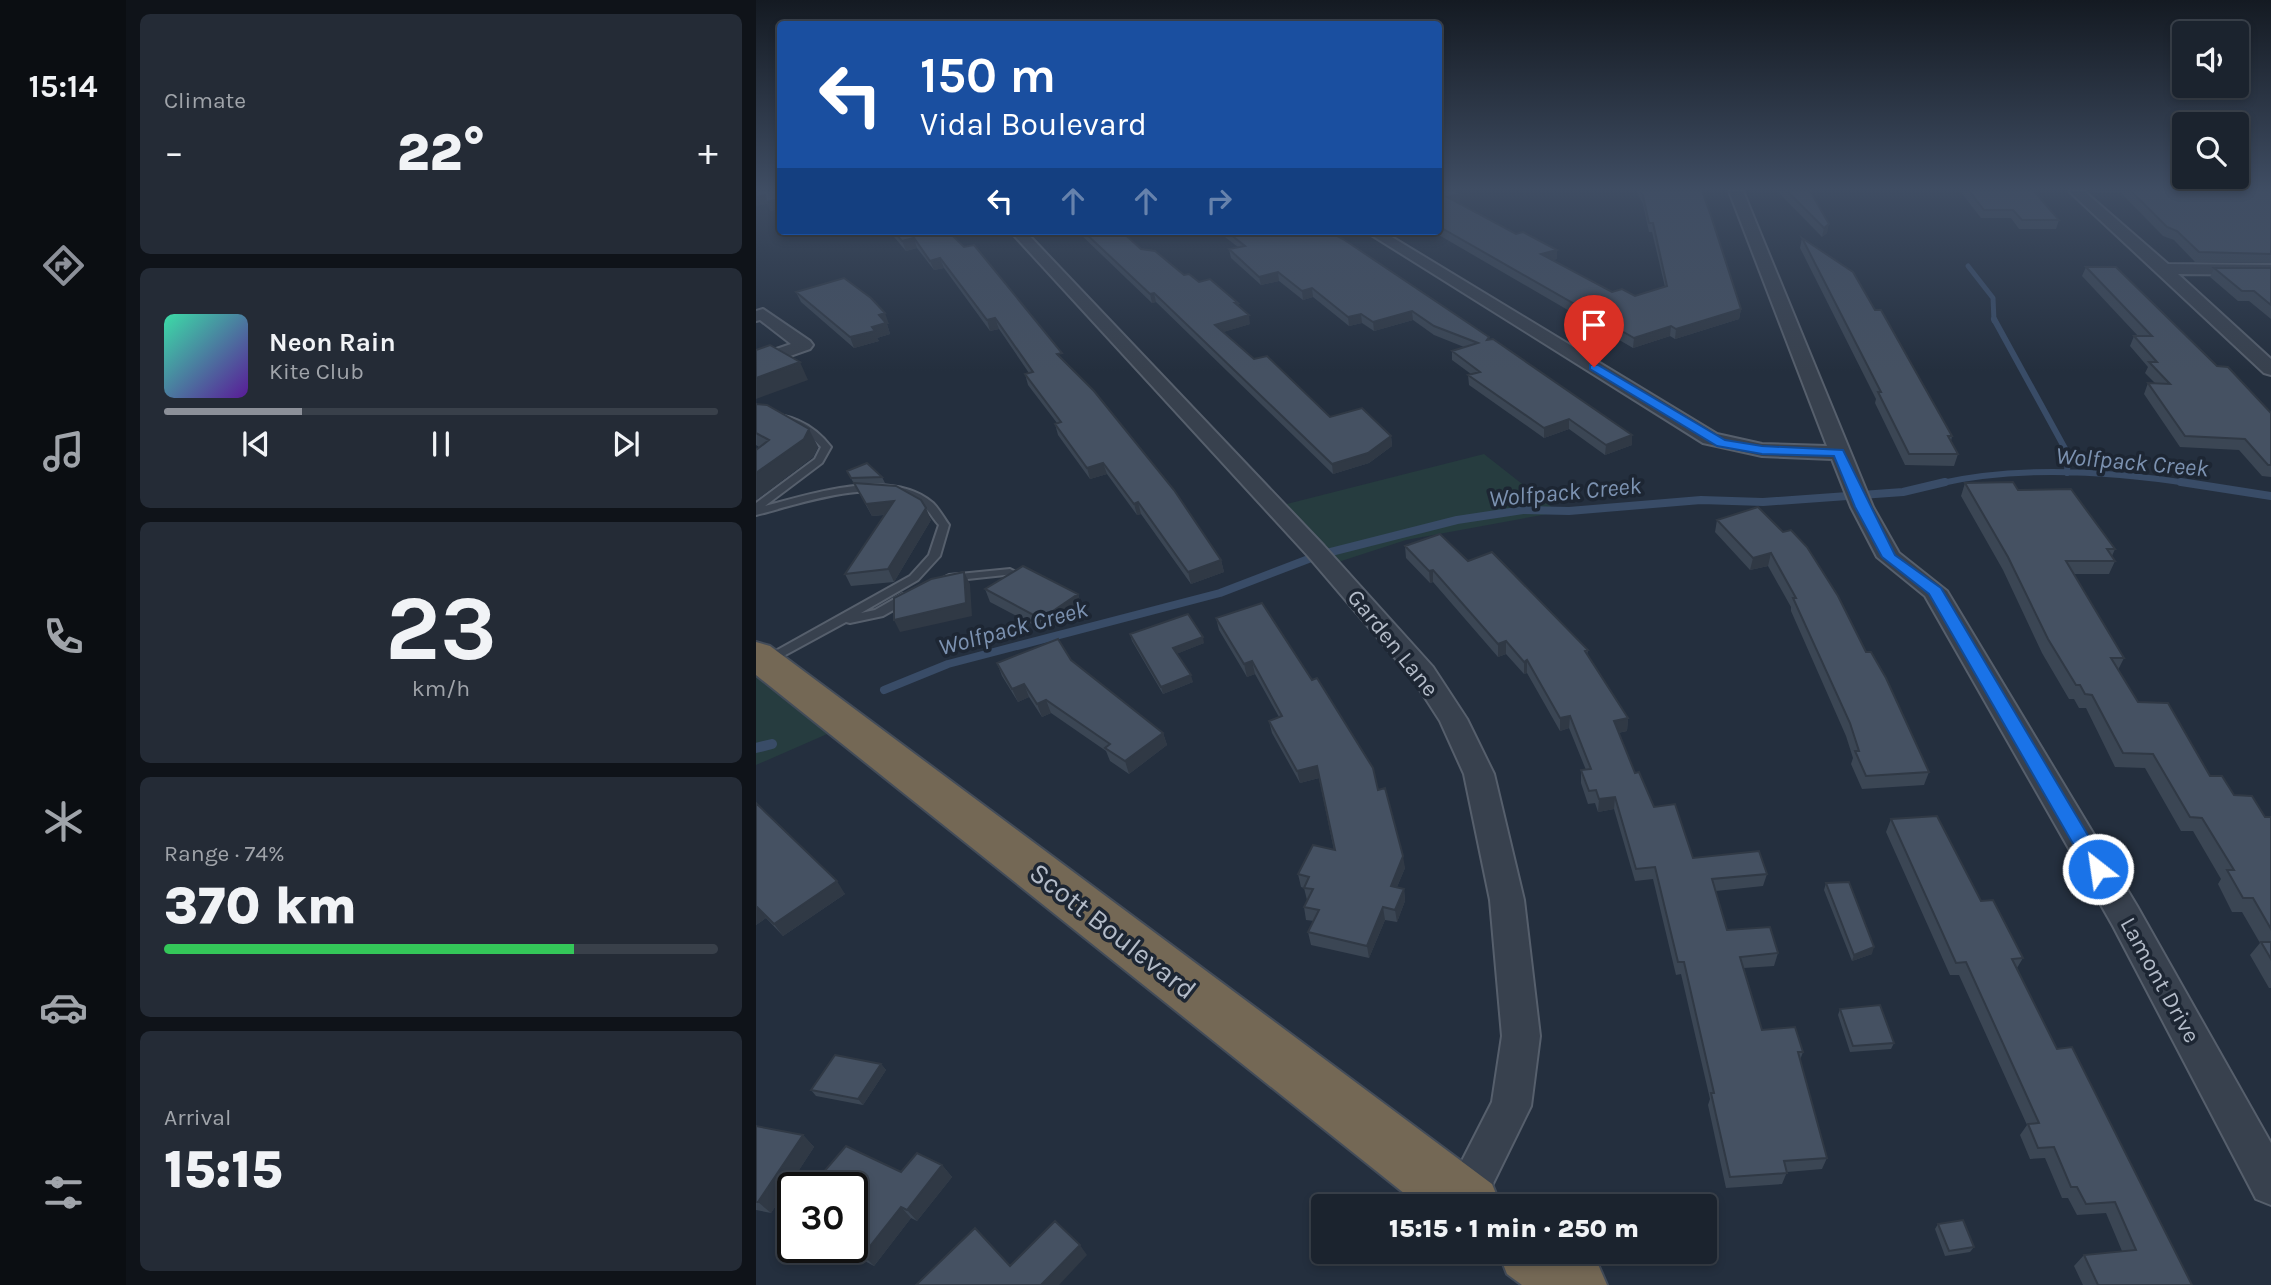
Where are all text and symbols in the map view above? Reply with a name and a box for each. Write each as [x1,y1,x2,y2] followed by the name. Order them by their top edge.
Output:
[2172,21,2249,189] map controls
[2172,21,2249,98] button: sound
[920,47,1056,104] text: 150 m
[805,49,896,140] icon: left
[28,68,98,105] text: 15:14
[164,87,246,114] text: Climate
[920,106,1147,143] text: Vidal Boulevard
[2172,112,2249,189] button: search
[397,122,485,183] text: 22°
[164,130,184,175] text: −
[698,130,718,175] text: +
[981,182,1019,220] icon: left
[1054,182,1092,220] icon: ahead
[1127,182,1165,220] icon: ahead
[1200,182,1238,220] icon: right
[39,241,88,290] icon: directions
[1564,295,1624,367] pin
[1575,306,1613,344] icon: arrive
[269,327,396,358] text: Neon Rain
[269,358,364,385] text: Kite Club
[237,425,275,463] icon: previous
[422,425,460,463] icon: pause
[607,425,645,463] icon: next
[39,427,88,476] icon: music
[2055,441,2210,483] water label: Wolfpack Creek
[1488,471,1643,513] water label: Wolfpack Creek
[385,576,497,682] text: 23
[1342,584,1444,702] street label: Garden Lane
[935,594,1091,661] water label: Wolfpack Creek
[39,612,88,661] icon: phone
[412,675,470,702] text: km/h
[39,797,88,846] icon: climate
[2061,832,2135,906] position arrow
[164,840,285,867] text: Range · 74%
[1023,856,1203,1006] street label: Scott Boulevard
[164,875,357,936] text: 370 km
[2114,913,2206,1047] street label: Lamont Drive
[39,983,88,1032] icon: car
[164,1104,231,1131] text: Arrival
[164,1139,283,1200] text: 15:15
[39,1168,88,1217] icon: filters
[777,1172,868,1263] speed limit sign: 30
[1389,1213,1639,1244] text: 15:15 · 1 min · 250 m

